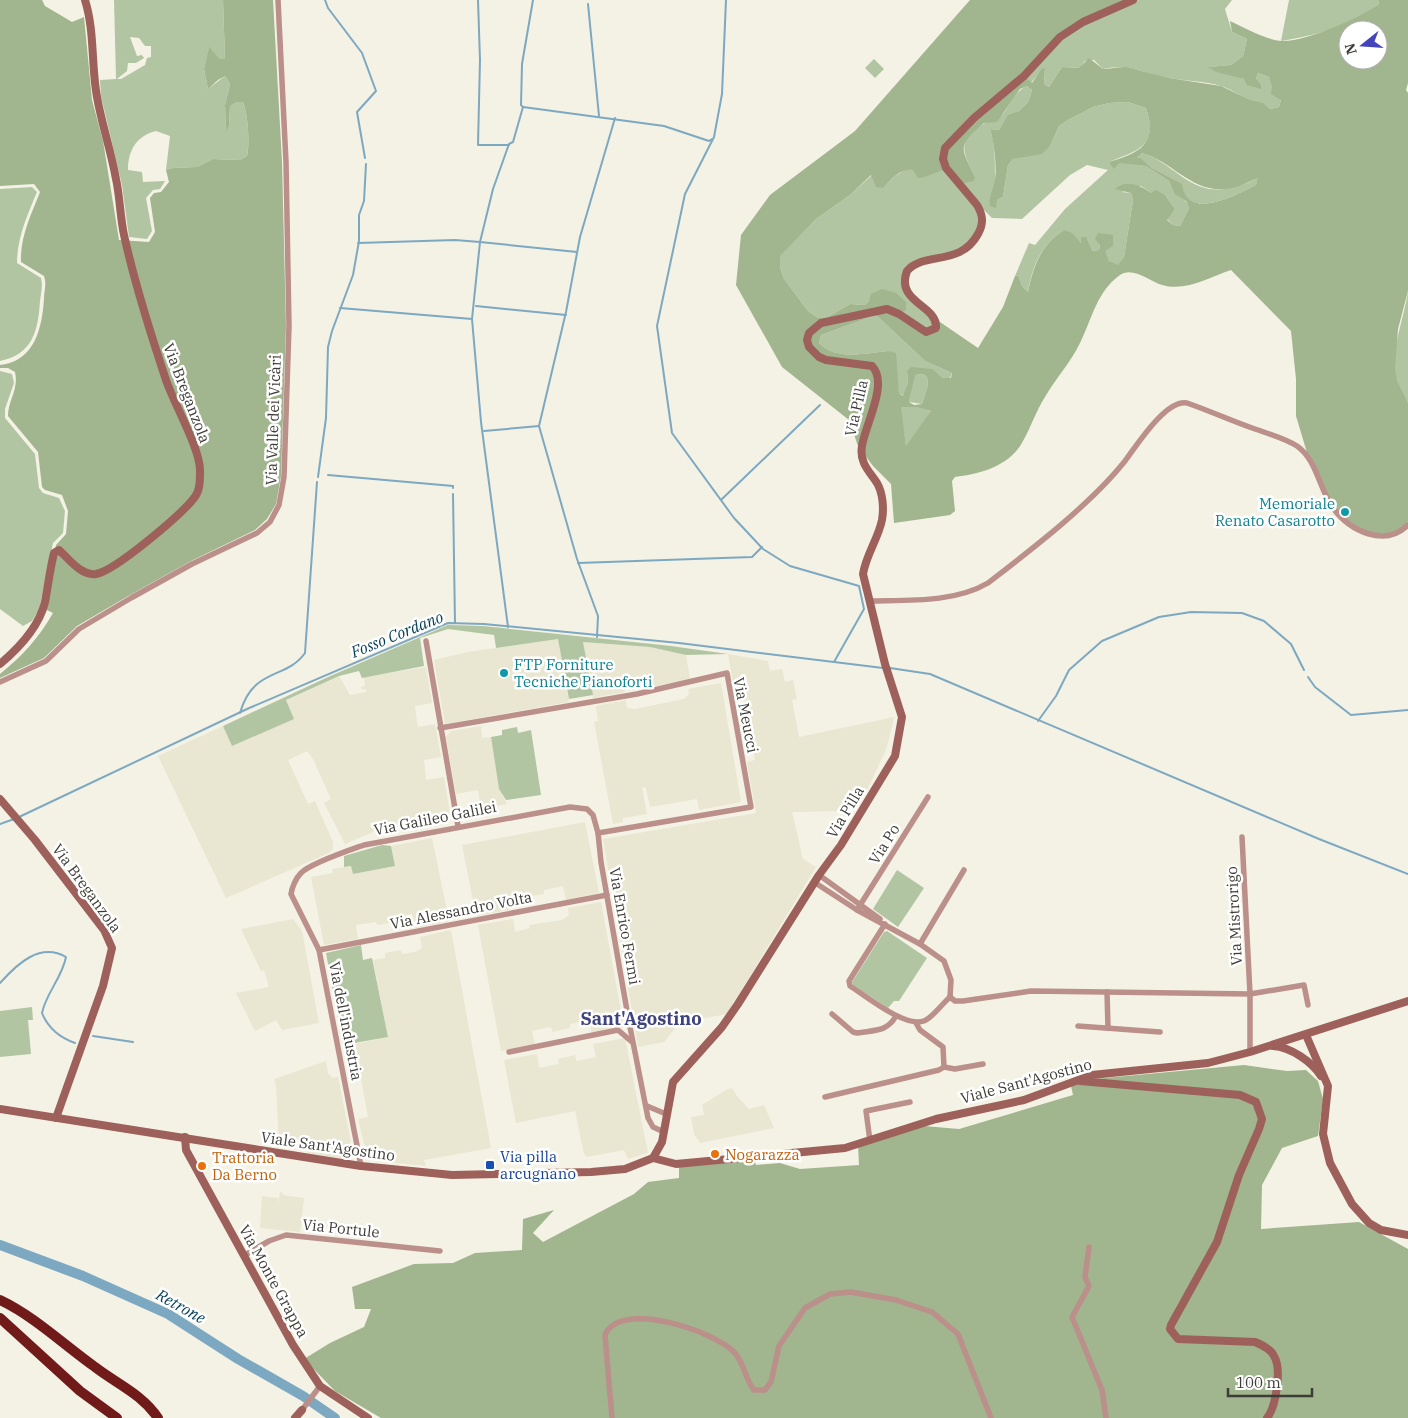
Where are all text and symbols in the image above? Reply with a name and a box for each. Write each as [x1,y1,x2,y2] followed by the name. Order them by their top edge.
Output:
[1338,20,1388,70] north arrow
[1340,41,1361,57] text: N
[159,340,215,446] street label: Via Breganzola
[261,354,285,486] street label: Via Valle dei Vicàri
[840,378,872,438] street label: Via Pilla
[1215,494,1335,530] place label: Memoriale Renato Casarotto
[1339,506,1351,518] marker: Memoriale Renato Casarotto
[347,606,446,662] water label: Fosso Cordano
[514,655,653,691] place label: FTP Forniture Tecniche Pianoforti
[498,667,510,679] marker: FTP Forniture Tecniche Pianoforti
[729,676,763,755] street label: Via Meucci
[822,783,868,841] street label: Via Pilla
[372,797,498,839] street label: Via Galileo Galilei
[864,820,904,868] street label: Via Po
[48,840,126,936] street label: Via Breganzola
[605,866,645,986] street label: Via Enrico Fermi
[1222,866,1246,966] street label: Via Mistrorigo
[388,887,534,933] street label: Via Alessandro Volta
[325,960,367,1082] street label: Via dell'industria
[580,1007,702,1030] district label: Sant'Agostino
[958,1054,1094,1108] street label: Viale Sant'Agostino
[260,1127,396,1165] street label: Viale Sant'Agostino
[725,1145,800,1164] place label: Nogarazza
[500,1147,576,1183] place label: Via pilla arcugnano
[212,1148,277,1184] place label: Trattoria Da Berno
[709,1148,721,1160] marker: Nogarazza
[484,1159,496,1171] marker: Via pilla arcugnano
[196,1160,208,1172] marker: Trattoria Da Berno
[301,1215,381,1241] street label: Via Portule
[235,1221,313,1341] street label: Via Monte Grappa
[152,1284,209,1328] water label: Retrone
[1228,1366,1312,1398] scale bar
[1236,1373,1281,1392] text: 100 m

